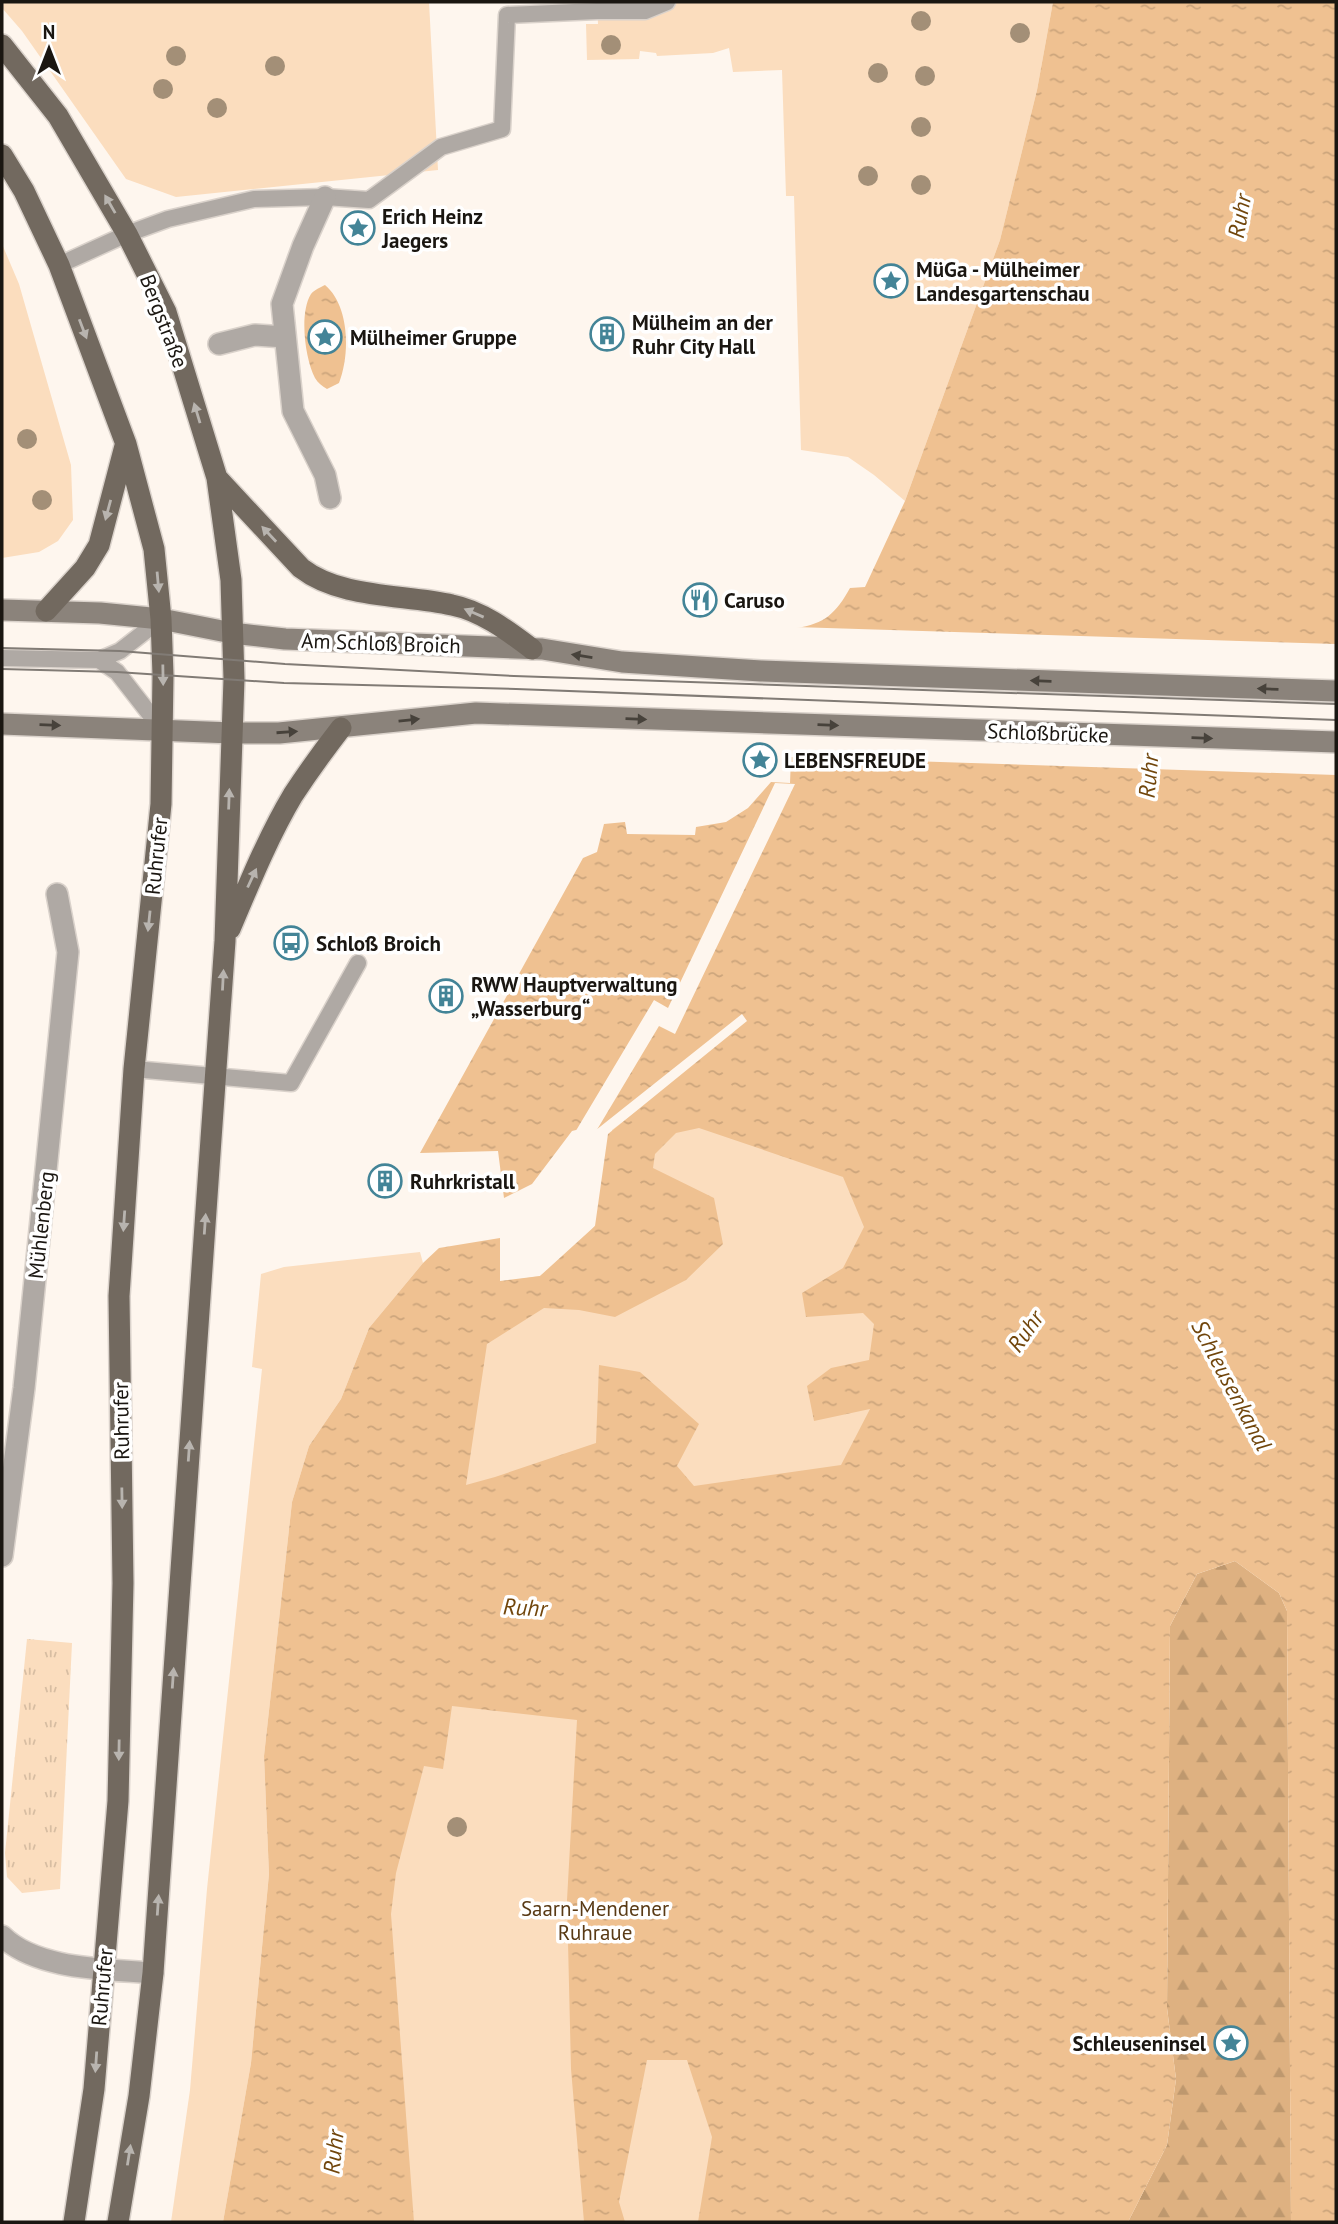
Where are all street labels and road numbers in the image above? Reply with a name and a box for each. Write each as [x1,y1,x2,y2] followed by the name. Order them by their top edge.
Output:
[134,270,194,372] street label: Bergstraße
[301,627,461,659] street label: Am Schloß Broich
[987,717,1109,749] street label: Schloßbrücke
[139,816,173,896] street label: Ruhrufer
[22,1170,60,1280] street label: Mühlenberg
[107,1382,135,1460] street label: Ruhrufer
[85,1947,119,2027] street label: Ruhrufer

